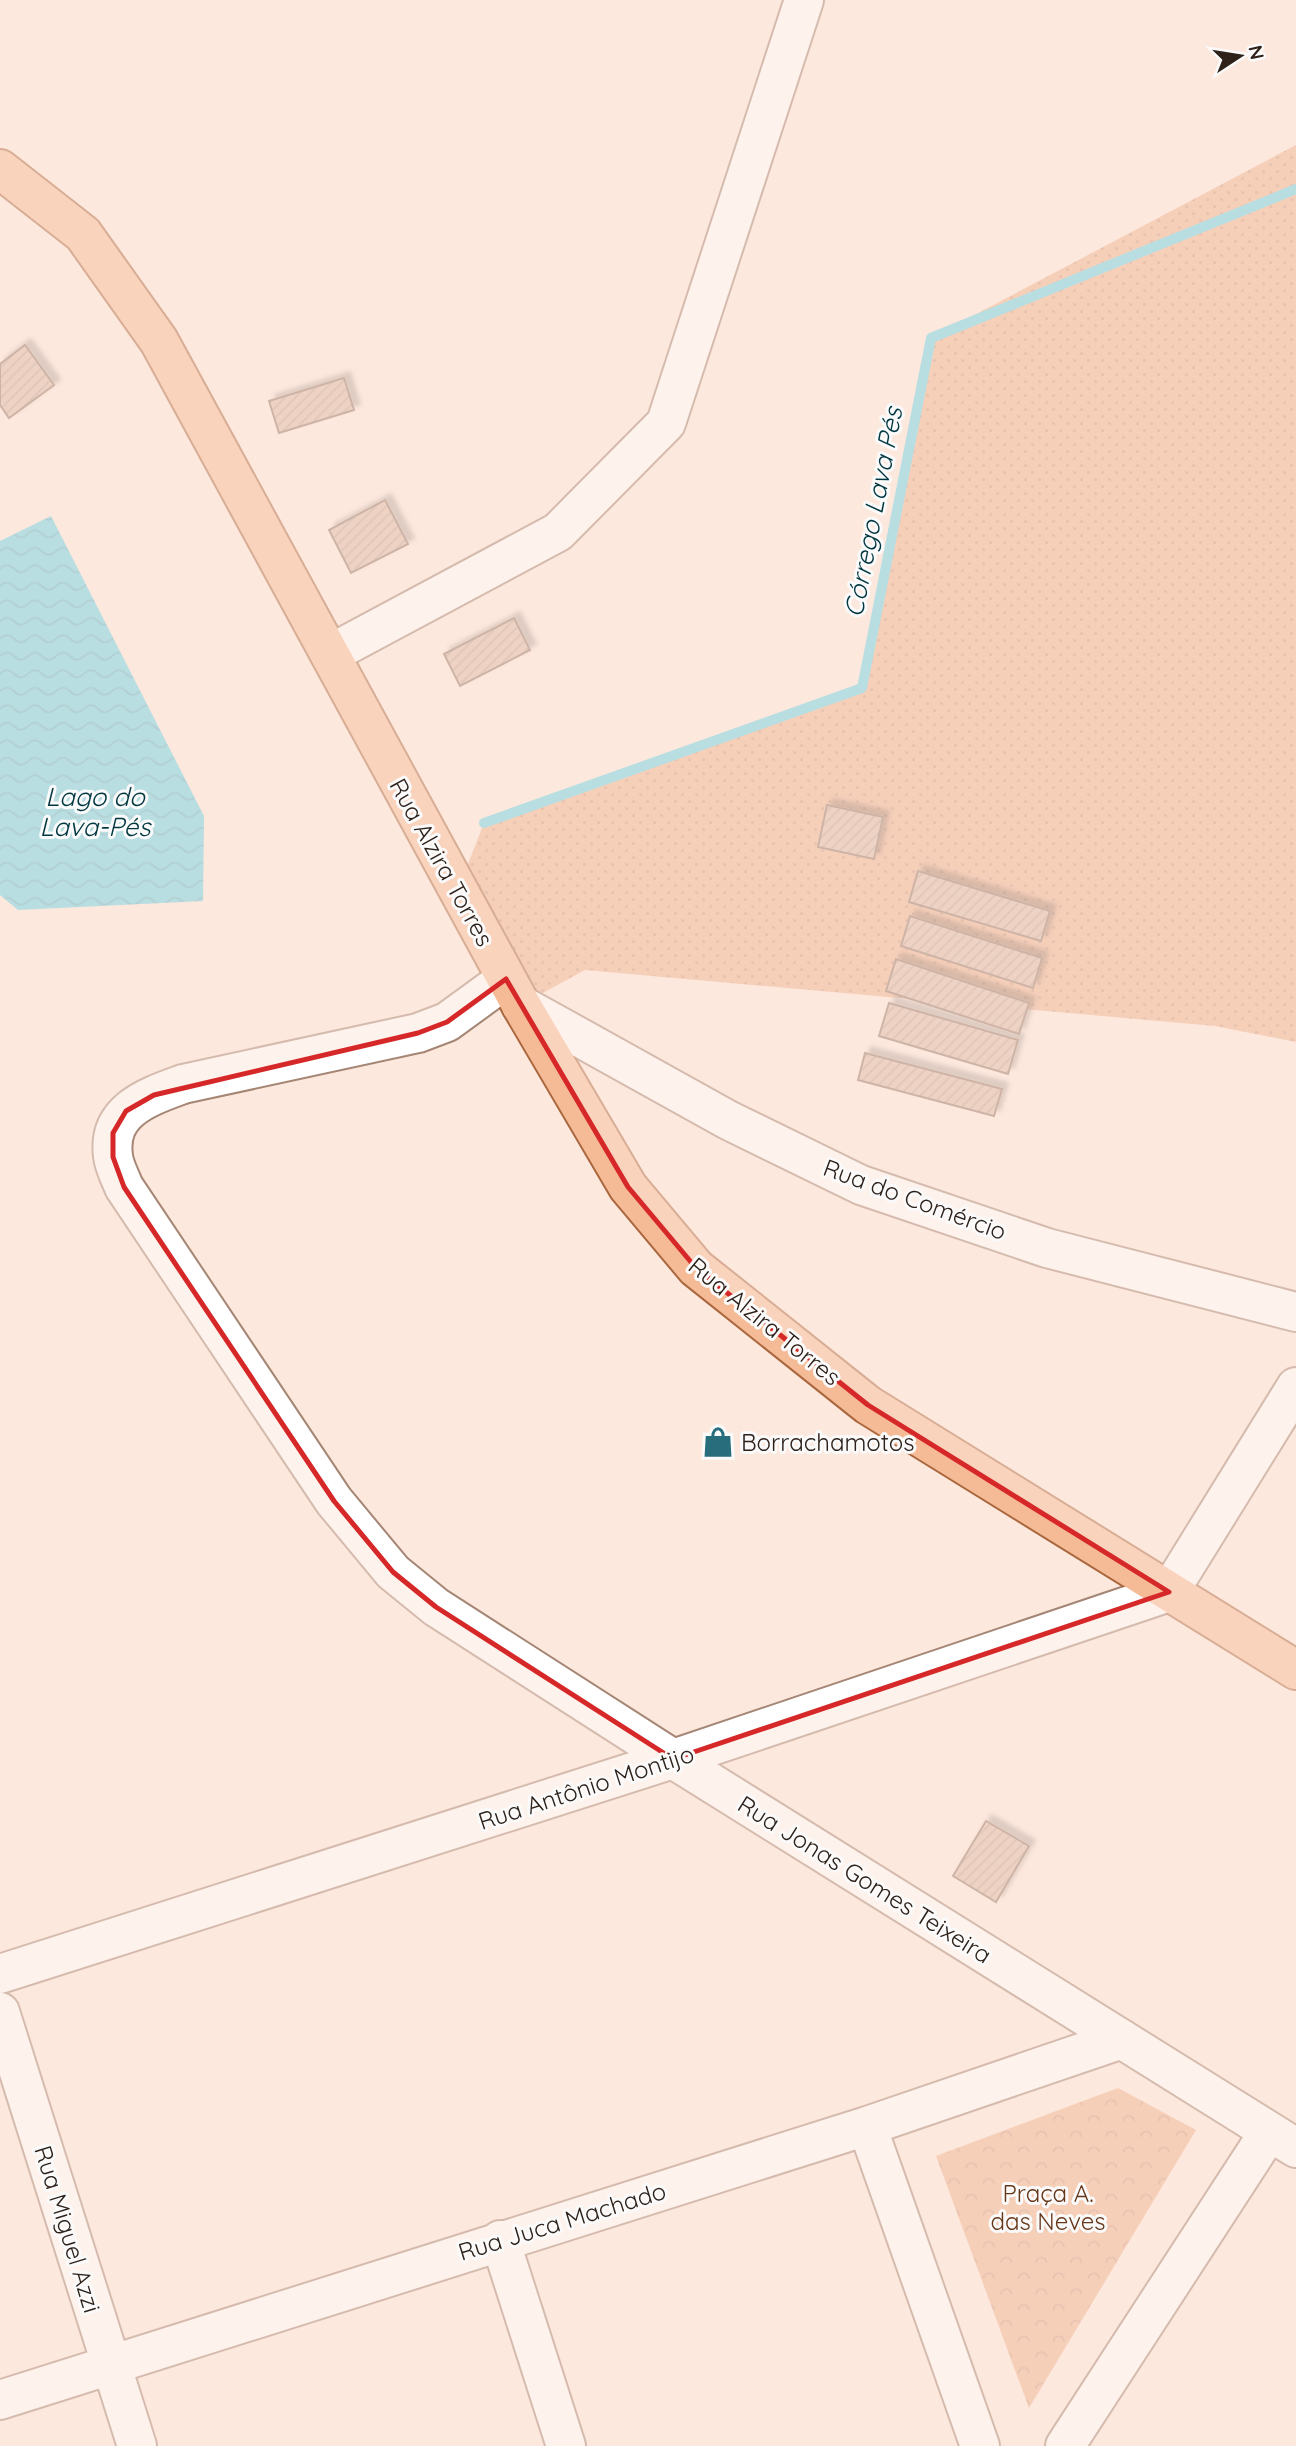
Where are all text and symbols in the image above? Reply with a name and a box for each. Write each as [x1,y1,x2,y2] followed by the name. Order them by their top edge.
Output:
[1205,21,1275,91] north arrow
[1243,43,1270,62] text: N
[836,402,910,620] water label: Córrego Lava Pés
[384,773,500,951] street label: Rua Alzira Torres
[40,780,152,843] water label: Lago do Lava-Pés
[819,1152,1011,1246] street label: Rua do Comércio
[683,1250,847,1392] street label: Rua Alzira Torres
[701,1425,735,1459] shop icon: Borrachamotos
[741,1427,915,1457] place label: Borrachamotos
[474,1738,698,1836] street label: Rua Antônio Montijo
[733,1789,997,1969] street label: Rua Jonas Gomes Teixeira
[28,2142,108,2316] street label: Rua Miguel Azzi
[455,2175,669,2267] street label: Rua Juca Machado
[990,2178,1106,2236] park label: Praça A. das Neves

